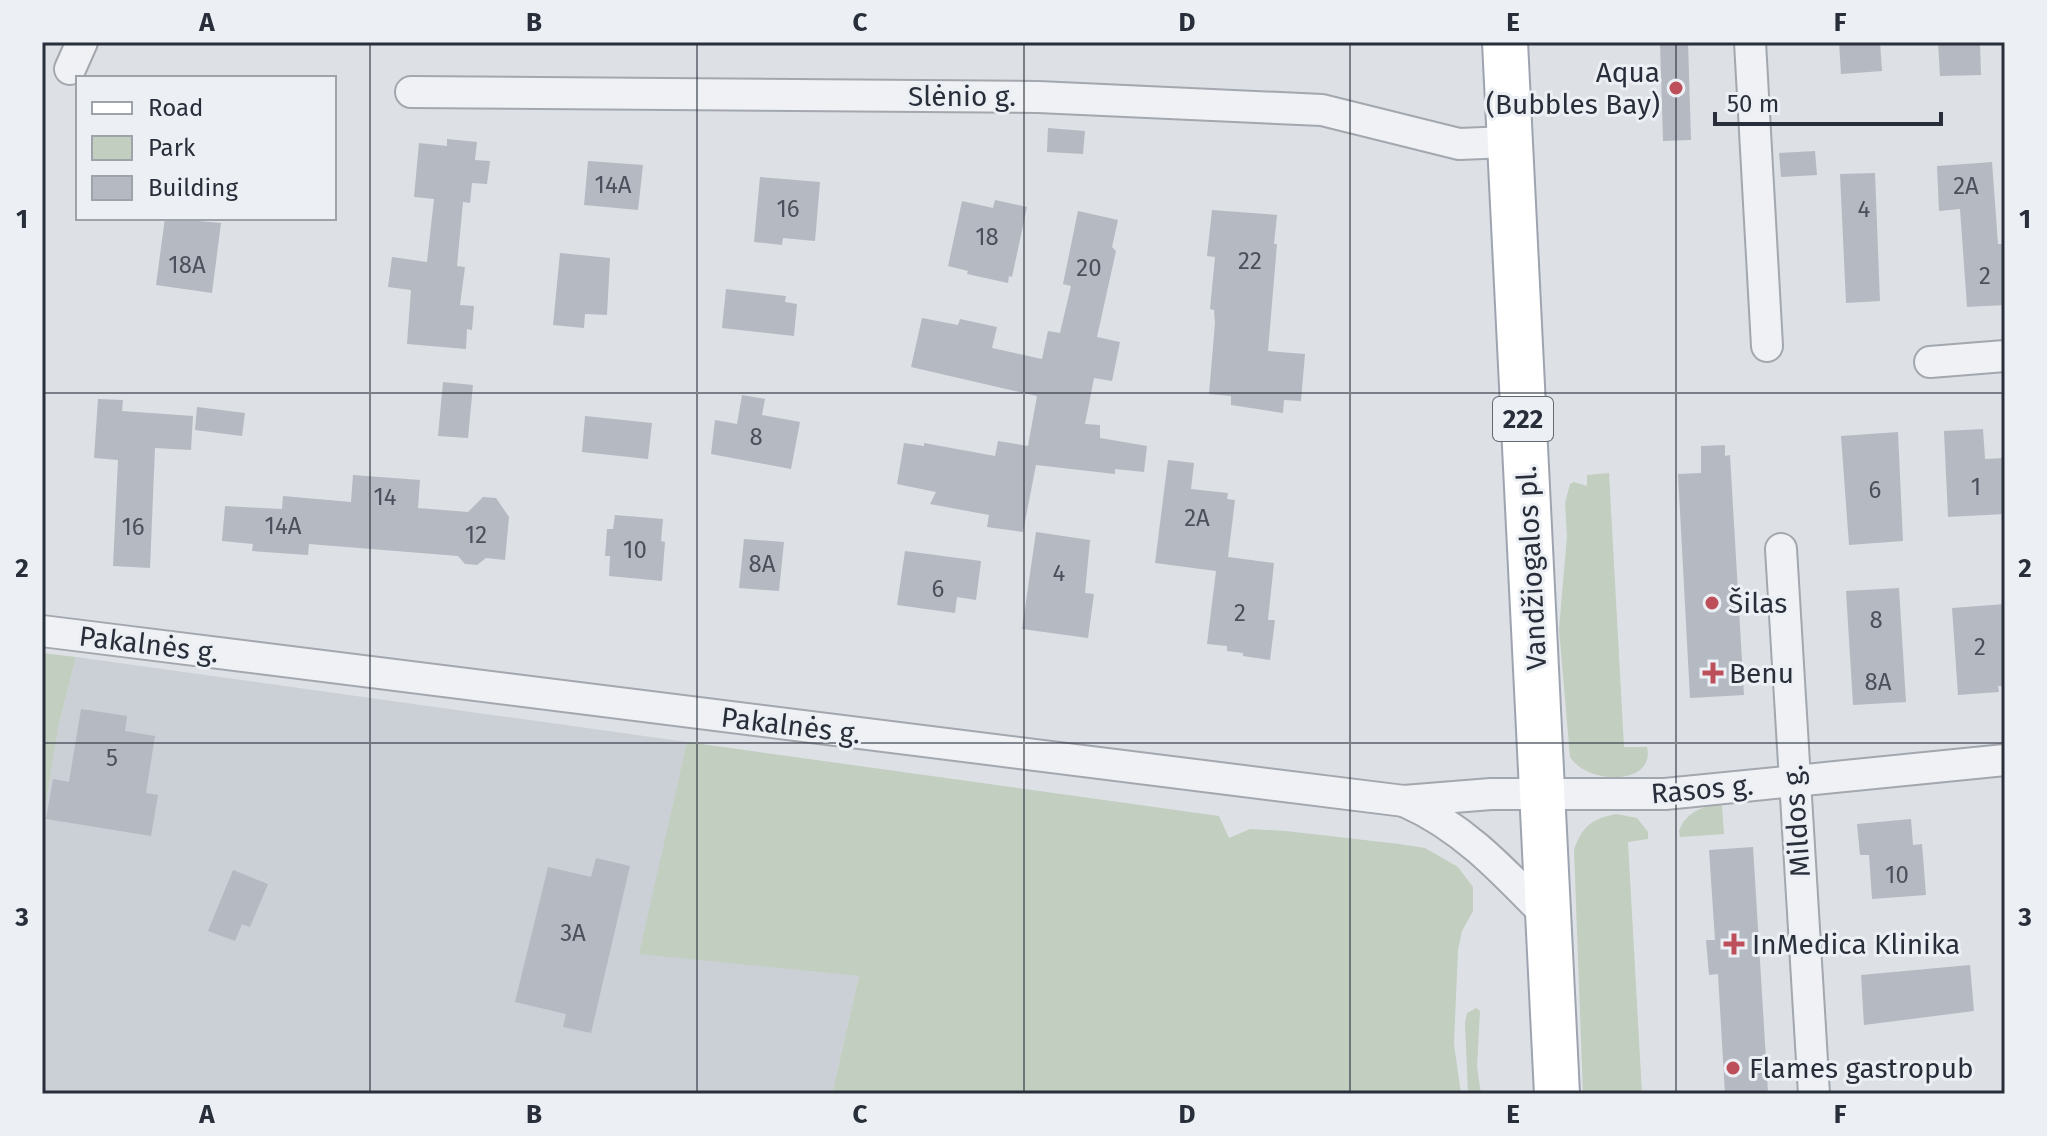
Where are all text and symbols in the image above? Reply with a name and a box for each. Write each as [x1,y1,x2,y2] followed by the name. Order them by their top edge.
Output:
[198,7,215,38] text: A
[526,7,542,38] text: B
[853,7,868,38] text: C
[1179,7,1196,38] text: D
[1506,7,1520,38] text: E
[1834,7,1847,38] text: F
[1486,56,1660,121] place label: Aqua (Bubbles Bay)
[76,76,336,220] legend
[1715,76,1941,126] scale bar
[1667,79,1685,97] marker: Aqua (Bubbles Bay)
[908,80,1016,113] street label: Slėnio g.
[1727,90,1779,118] text: 50 m
[148,94,203,122] text: Road
[148,134,196,162] text: Park
[595,171,632,199] house number: 14A
[1953,172,1979,200] house number: 2A
[148,174,238,202] text: Building
[776,195,800,223] house number: 16
[1858,195,1871,223] house number: 4
[16,204,28,235] text: 1
[2019,204,2031,235] text: 1
[975,223,999,251] house number: 18
[1238,247,1262,275] house number: 22
[168,251,206,279] house number: 18A
[1076,254,1102,282] house number: 20
[1979,262,1991,290] house number: 2
[1493,397,1553,441] road number: 222
[749,423,763,451] house number: 8
[1510,465,1553,671] street label: Vandžiogalos pl.
[1971,473,1981,501] house number: 1
[1869,476,1881,504] house number: 6
[373,483,397,511] house number: 14
[1184,504,1210,532] house number: 2A
[265,512,302,540] house number: 14A
[121,513,145,541] house number: 16
[465,521,487,549] house number: 12
[623,536,647,564] house number: 10
[749,550,776,578] house number: 8A
[15,553,29,584] text: 2
[2018,553,2032,584] text: 2
[1053,559,1066,587] house number: 4
[932,575,944,603] house number: 6
[1728,587,1787,620] place label: Šilas
[1703,594,1721,612] marker: Šilas
[1234,599,1246,627] house number: 2
[1869,606,1883,634] house number: 8
[77,620,221,669] street label: Pakalnės g.
[1974,633,1986,661] house number: 2
[1729,657,1794,690] place label: Benu
[1704,664,1722,682] marker: Benu
[1865,668,1892,696] house number: 8A
[719,701,863,750] street label: Pakalnės g.
[106,744,118,772] house number: 5
[1776,764,1817,878] street label: Mildos g.
[1649,769,1755,810] street label: Rasos g.
[1885,861,1909,889] house number: 10
[14,902,29,933] text: 3
[2017,902,2032,933] text: 3
[560,919,586,947] house number: 3A
[1752,928,1960,961] place label: InMedica Klinika
[1723,933,1745,955] marker: InMedica Klinika
[1749,1052,1974,1085] place label: Flames gastropub
[1724,1059,1742,1077] marker: Flames gastropub
[198,1099,215,1130] text: A
[526,1099,542,1130] text: B
[853,1099,868,1130] text: C
[1179,1099,1196,1130] text: D
[1506,1099,1520,1130] text: E
[1834,1099,1847,1130] text: F

